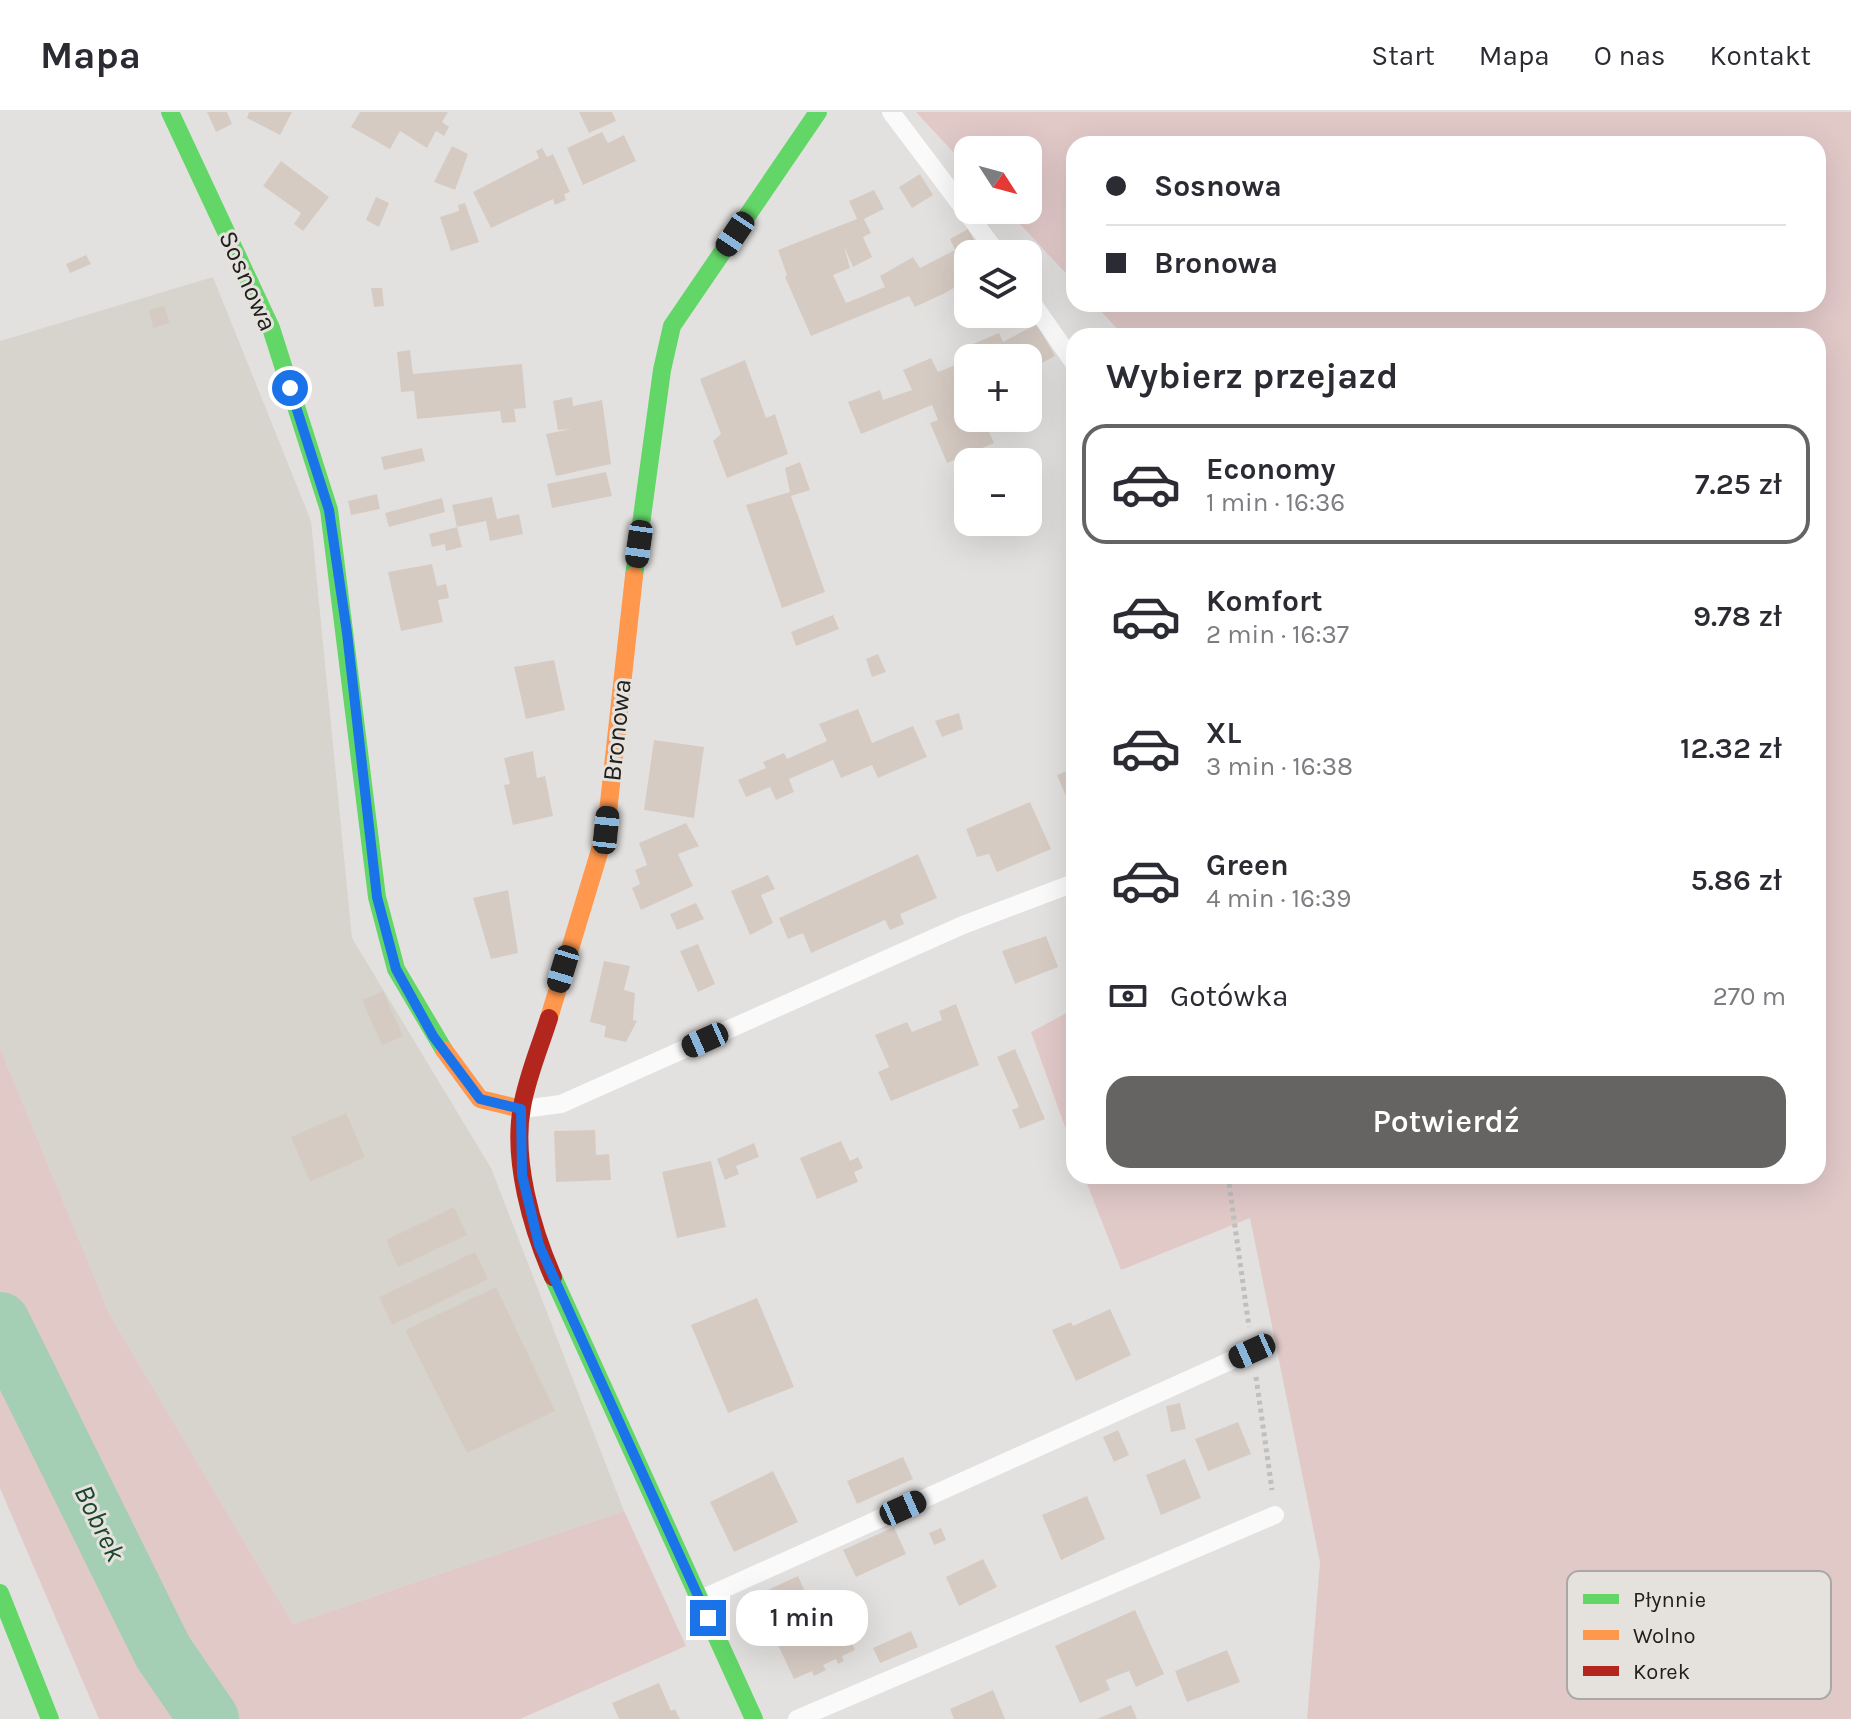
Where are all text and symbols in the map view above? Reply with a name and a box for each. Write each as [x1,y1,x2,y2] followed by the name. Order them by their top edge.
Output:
[40,33,141,78] text: Mapa
[1371,39,1435,72] text: Start
[1479,39,1550,72] text: Mapa
[1594,39,1666,72] text: O nas
[1710,39,1811,72] text: Kontakt
[954,136,1042,224] north arrow
[954,136,1042,536] map controls
[1154,168,1282,204] text: Sosnowa
[712,207,758,261] car
[212,226,284,336] street label: Sosnowa
[954,240,1042,328] button: layers
[1154,245,1278,281] text: Bronowa
[954,344,1042,432] button: +
[1106,355,1398,397] text: Wybierz przejazd
[272,370,308,406] route start
[954,448,1042,536] button: −
[1110,448,1182,520] icon: car
[1206,451,1336,487] text: Economy
[1695,466,1782,502] text: 7.25 zł
[1206,487,1345,518] text: 1 min · 16:36
[624,519,654,569] car
[1110,580,1182,652] icon: car
[1206,583,1323,619] text: Komfort
[1693,598,1782,634] text: 9.78 zł
[1206,619,1349,650] text: 2 min · 16:37
[596,677,638,783] street label: Bronowa
[1110,712,1182,784] icon: car
[1206,715,1241,751] text: XL
[1680,730,1782,766] text: 12.32 zł
[1206,751,1353,782] text: 3 min · 16:38
[592,805,620,855] car
[1110,844,1182,916] icon: car
[1206,847,1289,883] text: Green
[1690,862,1782,898] text: 5.86 zł
[1206,883,1351,914] text: 4 min · 16:39
[545,943,581,995] car
[1106,974,1150,1018] icon: cash
[1170,978,1289,1014] text: Gotówka
[1713,981,1786,1012] text: 270 m
[678,1019,732,1061] car
[1106,1076,1786,1168] button: Potwierdź
[1225,1330,1279,1372] car
[67,1479,133,1567] water label: Bobrek
[876,1487,930,1529] car
[1567,1571,1831,1699] legend
[1633,1587,1706,1613] text: Płynnie
[736,1590,868,1646] callout: 1 min
[690,1600,726,1636] route end
[770,1602,834,1633] text: 1 min
[1633,1623,1695,1649] text: Wolno
[1633,1659,1690,1685] text: Korek

